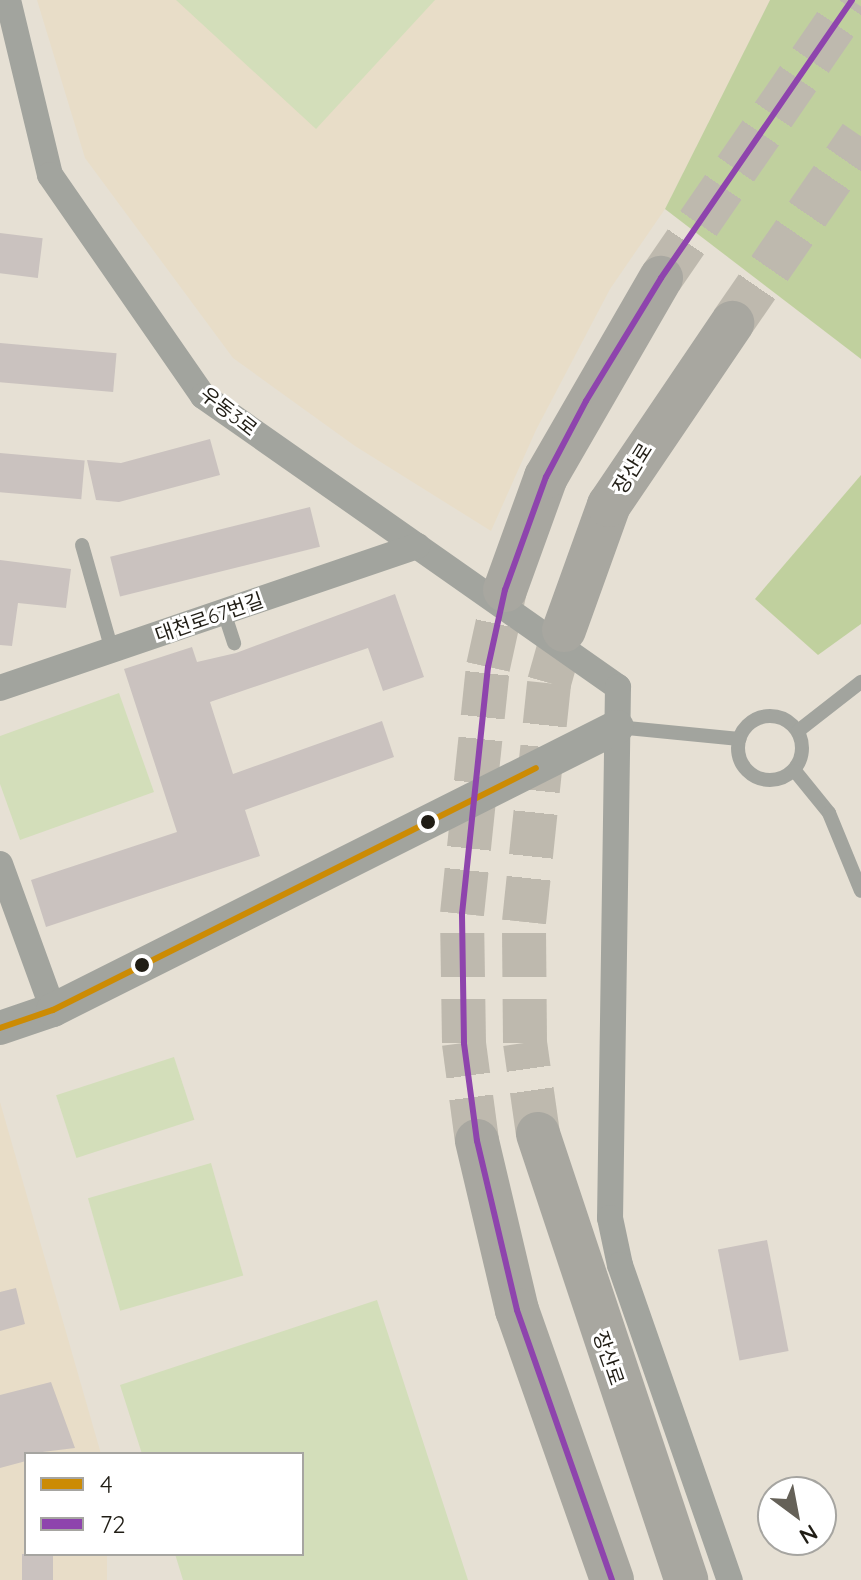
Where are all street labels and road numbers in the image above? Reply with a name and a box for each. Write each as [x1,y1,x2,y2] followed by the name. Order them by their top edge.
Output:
[196,381,262,441] street label: 우동3로
[607,438,657,498] street label: 장산로
[152,587,266,647] street label: 대천로67번길
[589,1328,629,1388] street label: 장산로

